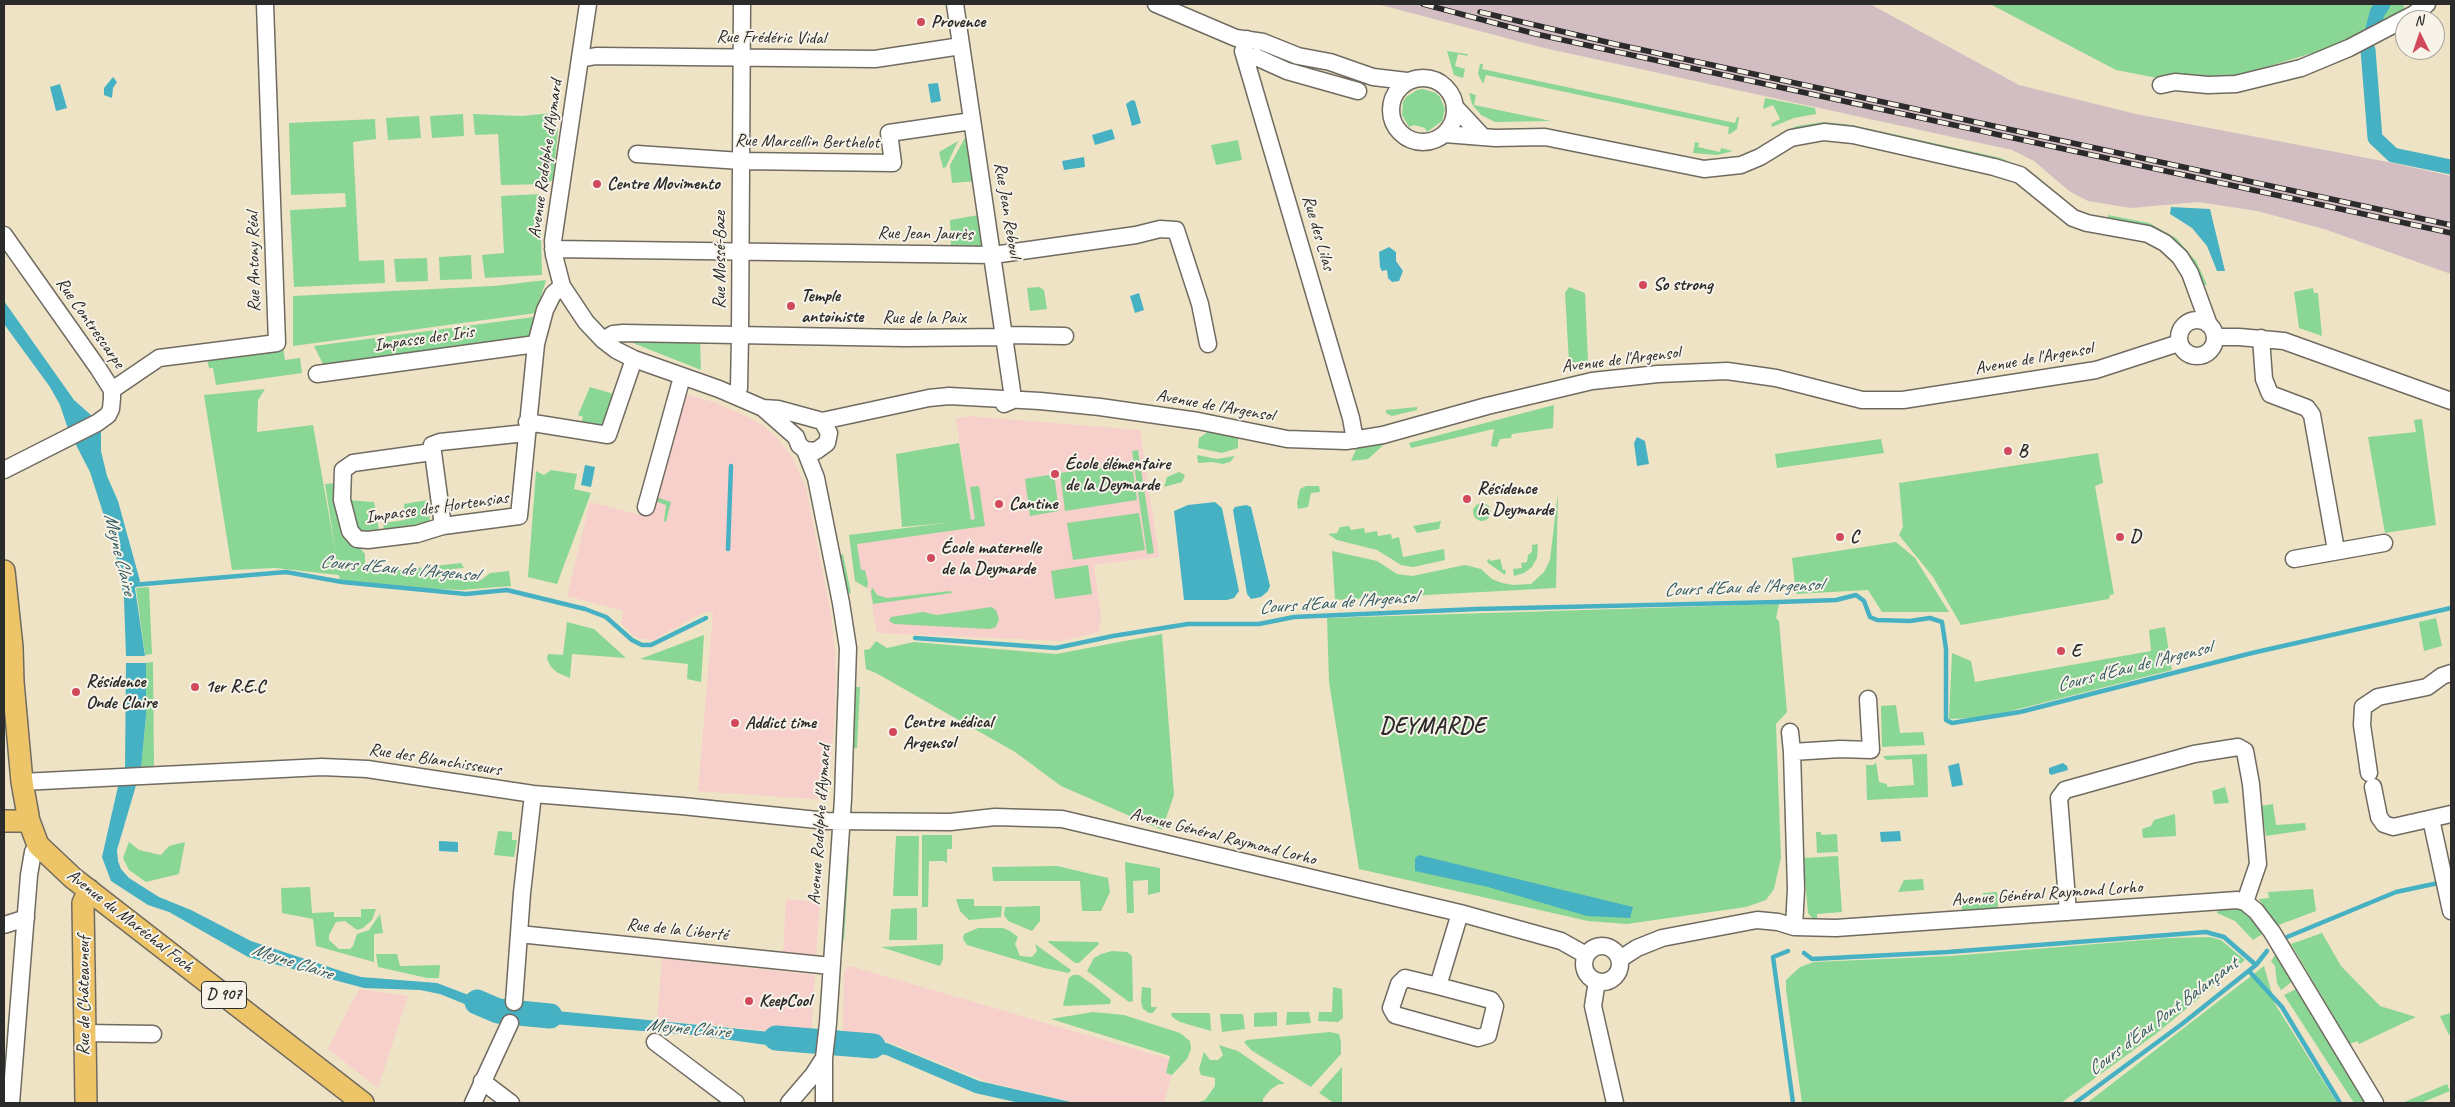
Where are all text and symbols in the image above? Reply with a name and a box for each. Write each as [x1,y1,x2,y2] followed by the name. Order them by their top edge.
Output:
[2395,10,2445,60] north arrow
[931,11,985,33] place label: Provence
[2414,12,2424,29] text: N
[915,16,927,28] marker: Provence
[716,26,826,50] street label: Rue Frédéric Vidal
[524,78,568,240] street label: Avenue Rodolphe d'Aymard
[735,130,879,154] street label: Rue Marcellin Berthelot
[989,161,1025,259] street label: Rue Jean Reboul
[607,173,720,195] place label: Centre Movimento
[591,178,603,190] marker: Centre Movimento
[1297,193,1339,273] street label: Rue des Lilas
[709,211,731,309] street label: Rue Mossé-Baze
[242,212,266,312] street label: Rue Antony Réal
[877,222,973,246] street label: Rue Jean Jaurès
[51,273,129,373] street label: Rue Contrescarpe
[1653,274,1713,296] place label: So strong
[1637,279,1649,291] marker: So strong
[801,285,863,328] place label: Temple antoiniste
[785,300,797,312] marker: Temple antoiniste
[882,307,966,329] street label: Rue de la Paix
[373,321,475,357] street label: Impasse des Iris
[1973,338,2095,380] street label: Avenue de l'Argensol
[1560,342,1682,378] street label: Avenue de l'Argensol
[1154,385,1276,427] street label: Avenue de l'Argensol
[2018,440,2027,462] place label: B
[2002,445,2014,457] marker: B
[1065,453,1170,496] place label: École élémentaire de la Deymarde
[1049,468,1061,480] marker: École élémentaire de la Deymarde
[1477,478,1554,520] place label: Résidence la Deymarde
[364,487,510,529] street label: Impasse des Hortensias
[1009,493,1058,515] place label: Cantine
[1461,493,1473,505] marker: Résidence la Deymarde
[993,498,1005,510] marker: Cantine
[98,511,140,597] water label: Meyne Claire
[1850,526,1859,548] place label: C
[2130,526,2141,548] place label: D
[1834,531,1846,543] marker: C
[2114,531,2126,543] marker: D
[941,537,1041,580] place label: École maternelle de la Deymarde
[319,551,479,587] water label: Cours d'Eau de l'Argensol
[925,552,937,564] marker: École maternelle de la Deymarde
[1664,574,1822,602] water label: Cours d'Eau de l'Argensol
[1258,586,1418,620] water label: Cours d'Eau de l'Argensol
[2055,637,2213,697] water label: Cours d'Eau de l'Argensol
[2071,640,2081,662] place label: E
[2055,645,2067,657] marker: E
[86,671,157,714] place label: Résidence Onde Claire
[205,676,265,698] place label: 1er R.E.C
[189,681,201,693] marker: 1er R.E.C
[70,686,82,698] marker: Résidence Onde Claire
[903,711,993,754] place label: Centre médical Argensol
[745,712,816,734] place label: Addict time
[1379,714,1487,740] district label: DEYMARDE
[729,717,741,729] marker: Addict time
[887,726,899,738] marker: Centre médical Argensol
[367,739,503,781] street label: Rue des Blanchisseurs
[804,744,836,906] street label: Avenue Rodolphe d'Aymard
[1128,803,1318,871] street label: Avenue Général Raymond Lorho
[62,865,198,977] street label: Avenue du Maréchal Foch
[1951,877,2143,911] street label: Avenue Général Raymond Lorho
[625,914,729,946] street label: Rue de la Liberté
[73,936,95,1056] street label: Rue de Châteauneuf
[249,938,335,986] water label: Meyne Claire
[2083,953,2243,1081] water label: Cours d'Eau Pont Balançant
[202,982,246,1008] road number: D 907
[759,990,811,1012] place label: KeepCool
[743,995,755,1007] marker: KeepCool
[646,1014,730,1044] water label: Meyne Claire

